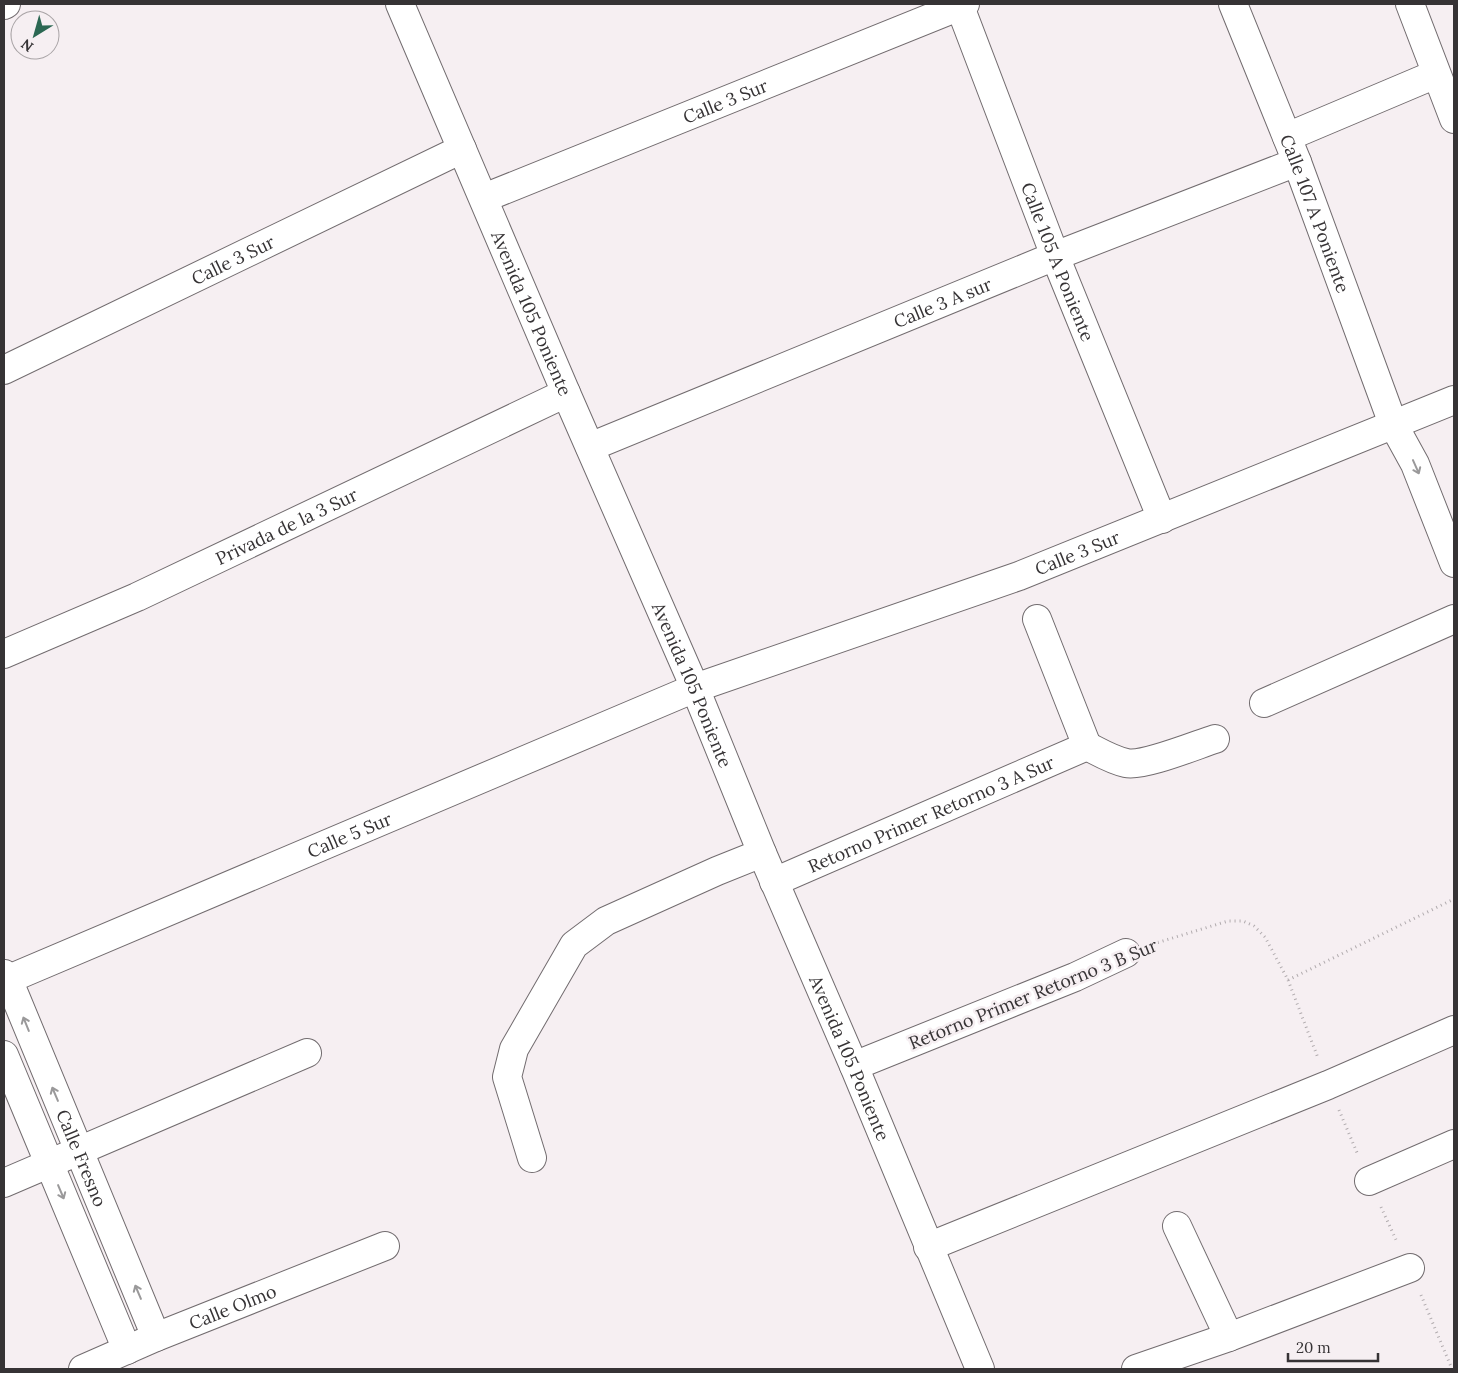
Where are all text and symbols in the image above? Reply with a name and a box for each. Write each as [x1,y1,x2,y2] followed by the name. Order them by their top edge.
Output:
[10,10,60,60] north arrow
[17,35,37,56] text: N
[679,73,771,128] street label: Calle 3 Sur
[1275,131,1355,296] street label: Calle 107 A Poniente
[1016,179,1100,345] street label: Calle 105 A Poniente
[486,226,577,399] street label: Avenida 105 Poniente
[187,230,278,289] street label: Calle 3 Sur
[890,272,995,333] street label: Calle 3 A sur
[1412,459,1422,474] one-way arrow
[212,482,361,570] street label: Privada de la 3 Sur
[1031,525,1123,580] street label: Calle 3 Sur
[647,598,738,771] street label: Avenida 105 Poniente
[804,750,1058,877] street label: Retorno Primer Retorno 3 A Sur
[304,806,395,863] street label: Calle 5 Sur
[905,933,1161,1054] street label: Retorno Primer Retorno 3 B Sur
[804,971,895,1144] street label: Avenida 105 Poniente
[21,1017,30,1032] one-way arrow
[50,1087,59,1102] one-way arrow
[52,1106,112,1210] street label: Calle Fresno
[57,1184,67,1199] one-way arrow
[185,1279,279,1334] street label: Calle Olmo
[132,1285,142,1300] one-way arrow
[1288,1330,1378,1362] scale bar
[1296,1338,1331,1357] text: 20 m

